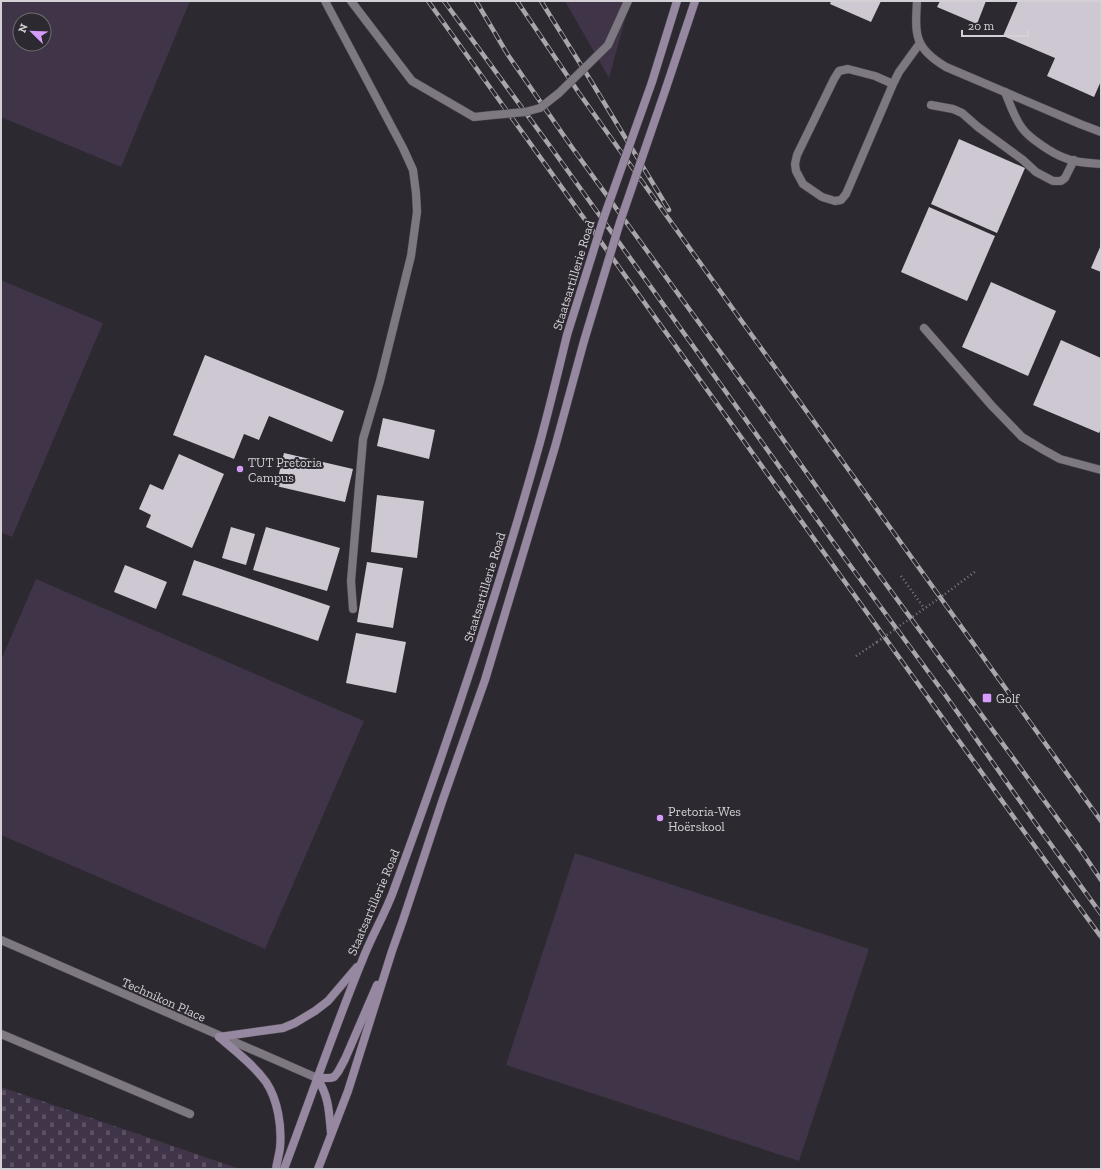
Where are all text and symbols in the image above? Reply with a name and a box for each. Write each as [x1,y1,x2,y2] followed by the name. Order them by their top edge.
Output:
[12,12,52,52] north arrow
[962,12,1028,38] scale bar
[968,19,995,33] text: 20 m
[16,21,31,35] text: N
[550,218,597,332] street label: Staatsartillerie Road
[248,455,323,485] place label: TUT Pretoria Campus
[235,464,245,474] marker: TUT Pretoria Campus
[461,530,508,644] street label: Staatsartillerie Road
[996,691,1020,706] place label: Golf
[981,692,993,704] marker: Golf
[668,804,741,834] place label: Pretoria-Wes Hoërskool
[655,813,665,823] marker: Pretoria-Wes Hoërskool
[344,847,403,958] street label: Staatsartillerie Road
[119,974,208,1025] street label: Technikon Place

